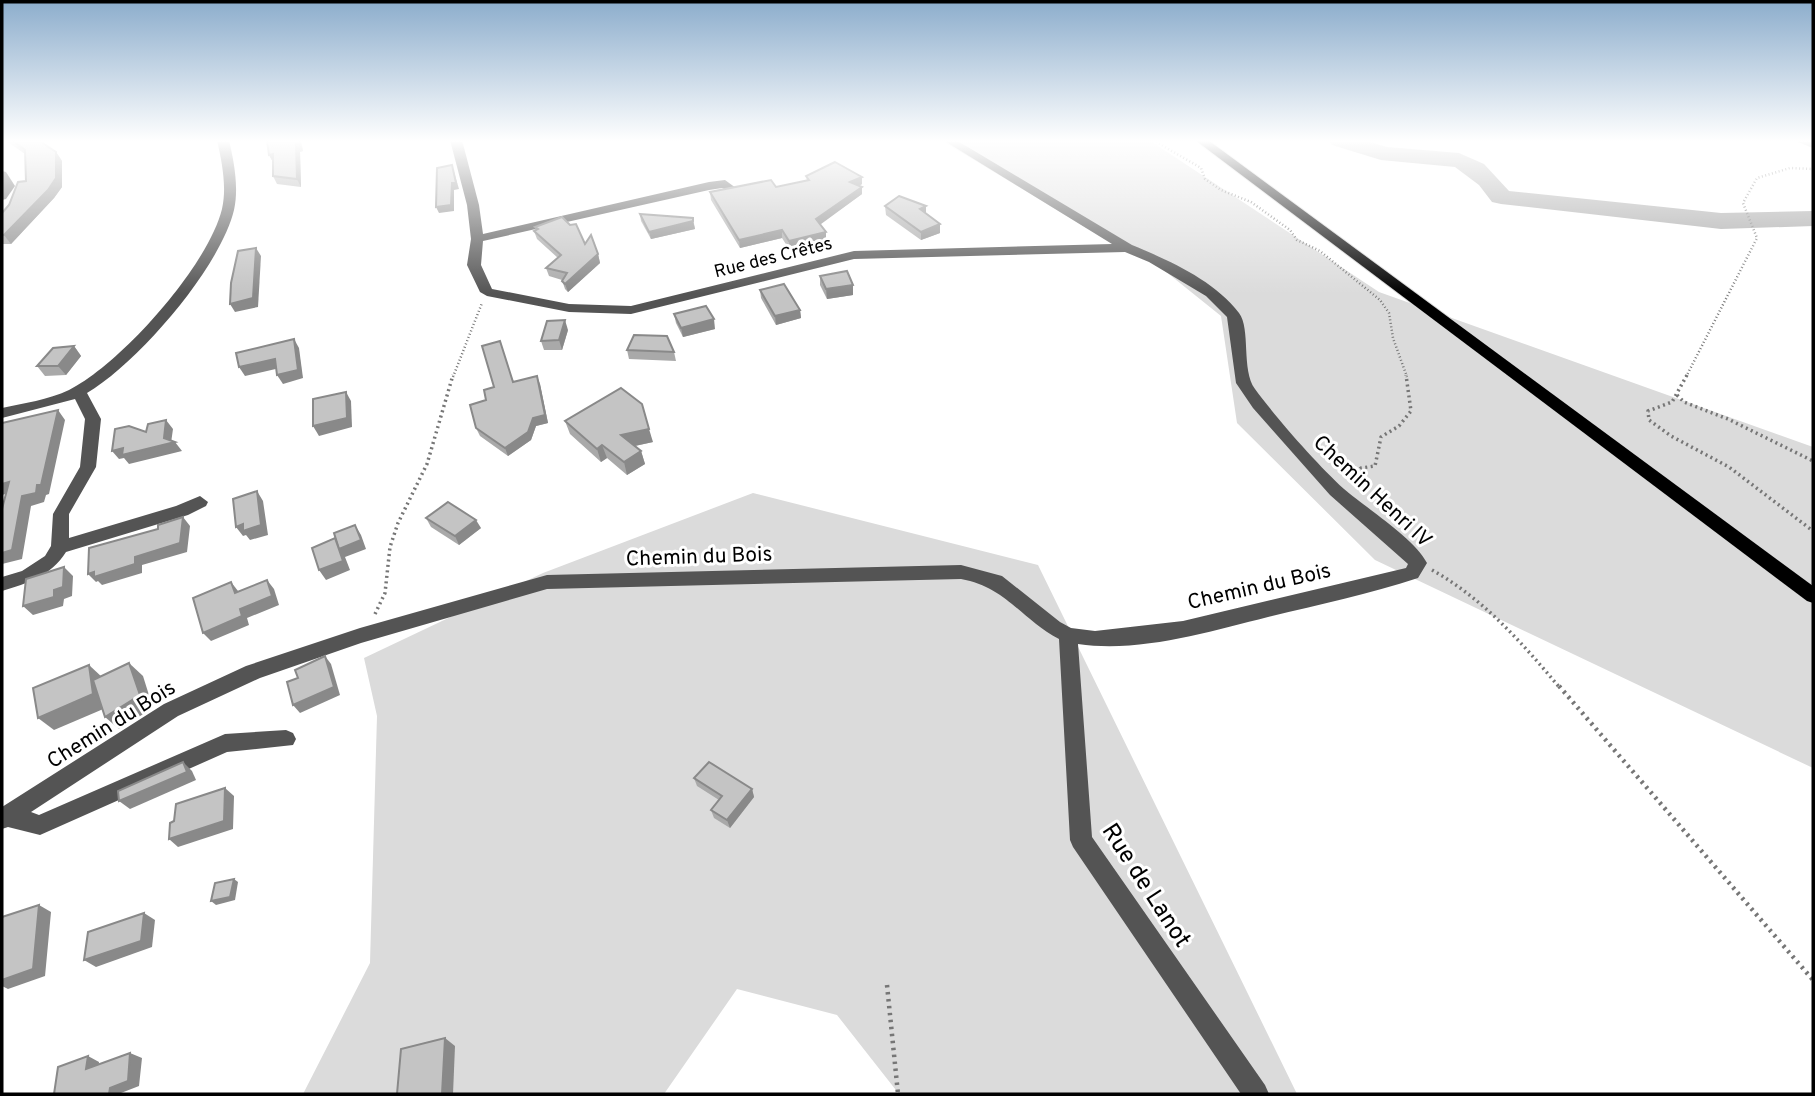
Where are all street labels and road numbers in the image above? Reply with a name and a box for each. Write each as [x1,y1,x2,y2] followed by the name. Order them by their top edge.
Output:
[712,233,835,284] street label: Rue des Crêtes
[1307,430,1437,554] street label: Chemin Henri IV
[625,541,773,574] street label: Chemin du Bois
[1185,558,1334,617] street label: Chemin du Bois
[43,675,181,776] street label: Chemin du Bois
[1094,818,1197,954] street label: Rue de Lanot

